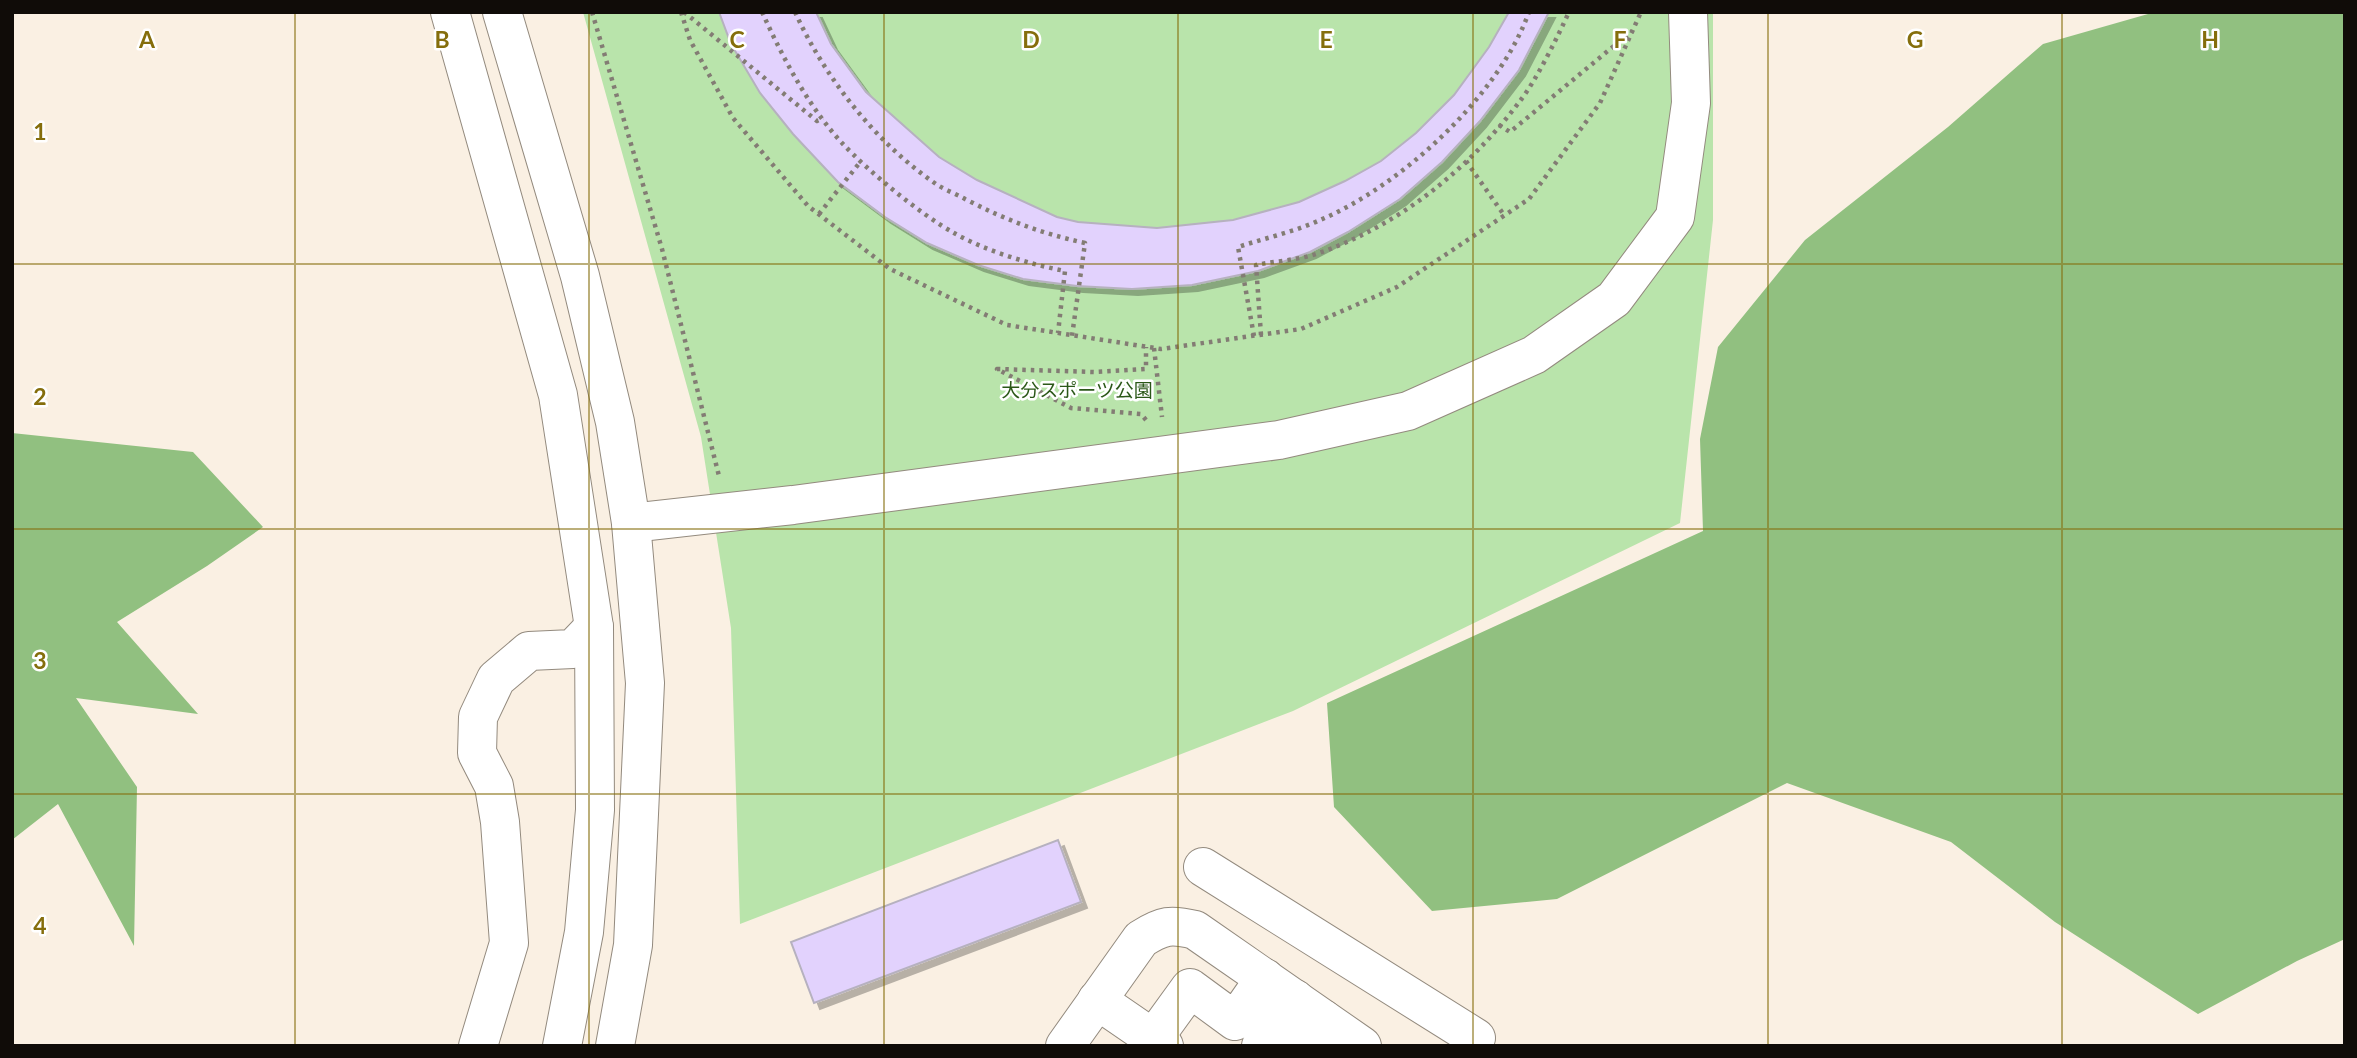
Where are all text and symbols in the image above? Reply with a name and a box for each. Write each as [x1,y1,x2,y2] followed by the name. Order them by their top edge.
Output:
[138,25,156,53] text: A
[434,25,450,53] text: B
[729,25,745,53] text: C
[1022,25,1040,53] text: D
[1319,25,1333,53] text: E
[1613,25,1627,53] text: F
[1907,25,1923,53] text: G
[2201,25,2219,53] text: H
[33,117,47,145] text: 1
[1001,378,1153,401] park label: 大分スポーツ公園
[33,382,47,410] text: 2
[33,646,47,674] text: 3
[33,911,47,939] text: 4

